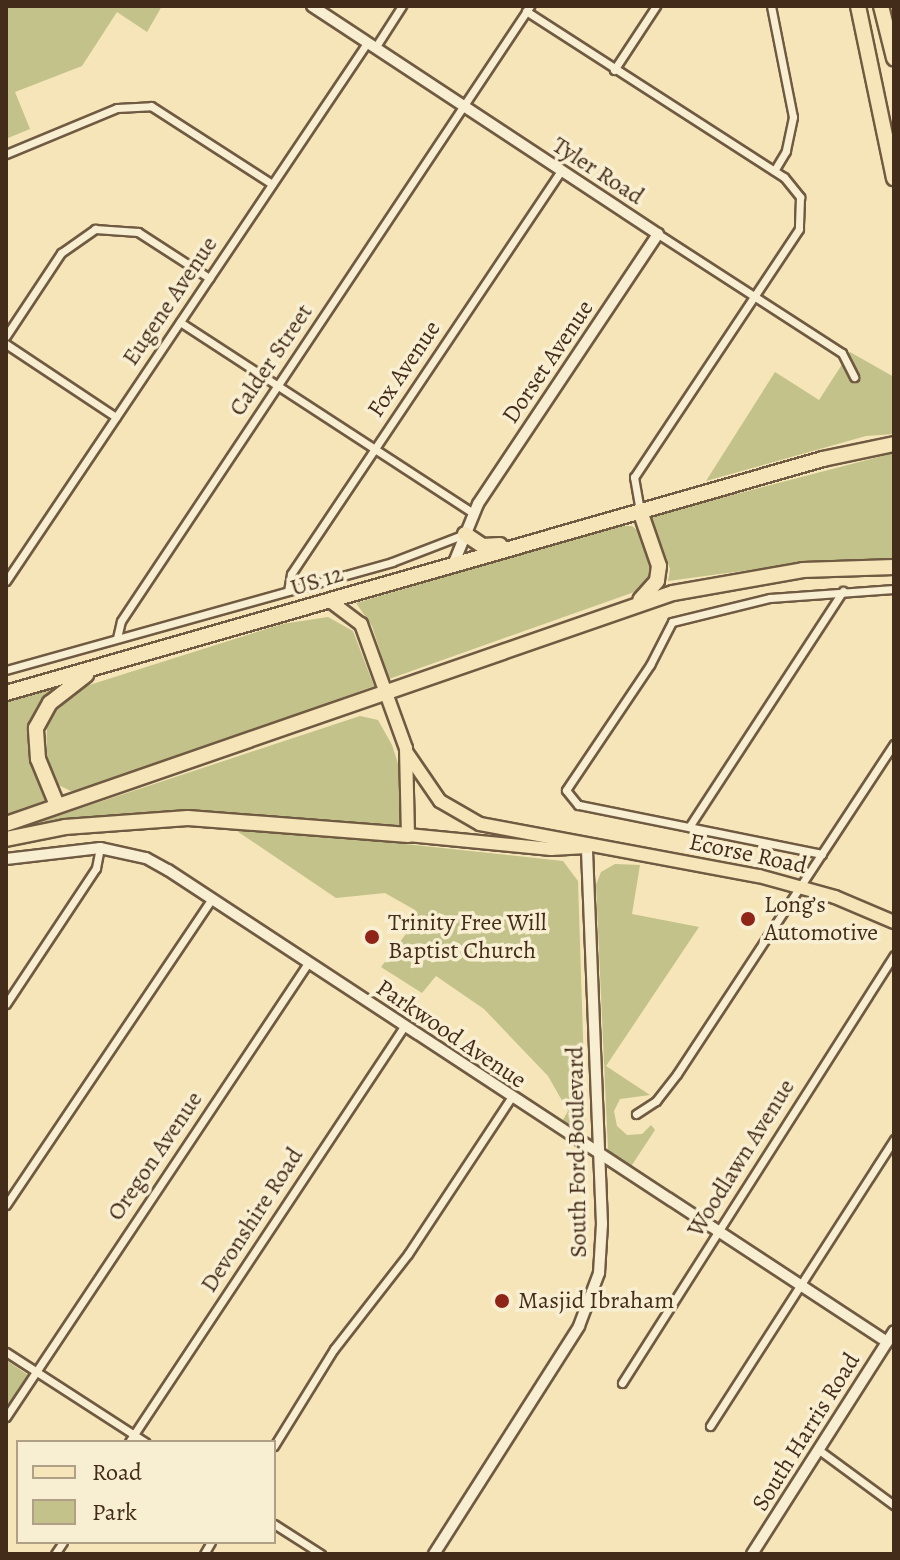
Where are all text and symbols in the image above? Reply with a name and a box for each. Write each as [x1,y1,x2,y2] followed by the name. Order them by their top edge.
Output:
[547,131,649,211] street label: Tyler Road
[116,231,224,371] street label: Eugene Avenue
[496,295,600,429] street label: Dorset Avenue
[223,299,319,421] street label: Calder Street
[361,315,447,423] street label: Fox Avenue
[287,559,347,603] street label: US 12
[686,827,810,881] street label: Ecorse Road
[764,891,878,947] place label: Long’s Automotive
[388,909,547,965] place label: Trinity Free Will Baptist Church
[739,910,757,928] marker: Long’s Automotive
[363,928,381,946] marker: Trinity Free Will Baptist Church
[371,973,531,1095] street label: Parkwood Avenue
[561,1046,593,1258] street label: South Ford Boulevard
[681,1074,801,1242] street label: Woodlawn Avenue
[101,1086,209,1226] street label: Oregon Avenue
[195,1142,309,1298] street label: Devonshire Road
[518,1287,674,1315] place label: Masjid Ibraham
[493,1292,511,1310] marker: Masjid Ibraham
[746,1348,866,1516] street label: South Harris Road
[16,1440,276,1544] legend
[92,1456,142,1488] text: Road
[92,1496,137,1528] text: Park

